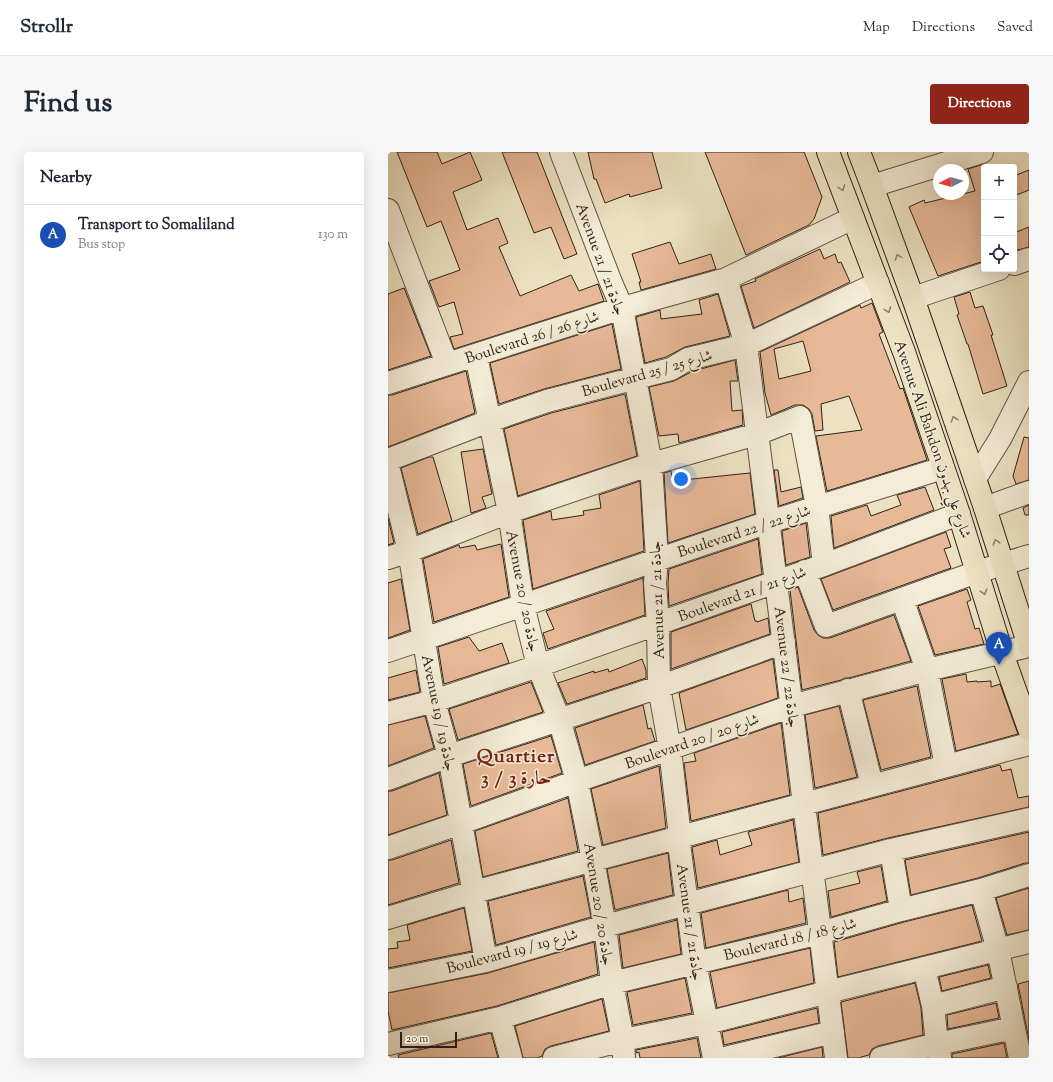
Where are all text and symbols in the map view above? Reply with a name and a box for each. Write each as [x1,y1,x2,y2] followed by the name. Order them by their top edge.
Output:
[20,14,73,41] text: Strollr
[863,18,890,38] text: Map
[912,18,975,38] text: Directions
[997,18,1033,38] text: Saved
[24,84,112,124] text: Find us
[930,84,1029,124] button: Directions
[933,164,969,200] north arrow
[981,164,1017,272] map controls
[981,164,1017,200] button: +
[40,166,92,190] text: Nearby
[838,185,846,192] one-way arrow
[570,200,630,319] street label: Avenue 21 / جادة 21
[981,200,1017,236] button: −
[78,215,235,236] text: Transport to Somaliland
[48,226,58,244] text: A
[318,226,348,244] text: 130 m
[78,236,125,254] text: Bus stop
[981,236,1017,272] button: locate
[894,253,902,260] one-way arrow
[463,307,602,371] street label: Boulevard 26 / شارع 26
[883,307,892,314] one-way arrow
[886,337,975,542] street label: Avenue Ali Bahdon شارع علي بهدون
[580,346,716,404] street label: Boulevard 25 / شارع 25
[950,416,959,423] one-way arrow
[671,469,691,489] your location
[675,501,814,565] street label: Boulevard 22 / شارع 22
[499,528,544,654] street label: Avenue 20 / جادة 20
[992,539,1000,546] one-way arrow
[646,541,671,659] street label: Avenue 21 / جادة 21
[675,562,810,629] street label: Boulevard 21 / شارع 21
[979,589,988,596] one-way arrow
[768,605,803,729] street label: Avenue 22 / جادة 22
[986,632,1012,665] pin: A
[415,653,460,773] street label: Avenue 19 / جادة 19
[623,710,763,776] street label: Boulevard 20 / شارع 20
[477,744,555,793] district label: Quartier 3 / حارة 3
[577,841,618,967] street label: Avenue 20 / جادة 20
[670,862,707,982] street label: Avenue 21 / جادة 21
[722,914,859,968] street label: Boulevard 18 / شارع 18
[444,925,581,981] street label: Boulevard 19 / شارع 19
[400,1030,457,1049] scale bar
[406,1031,428,1047] text: 20 m

